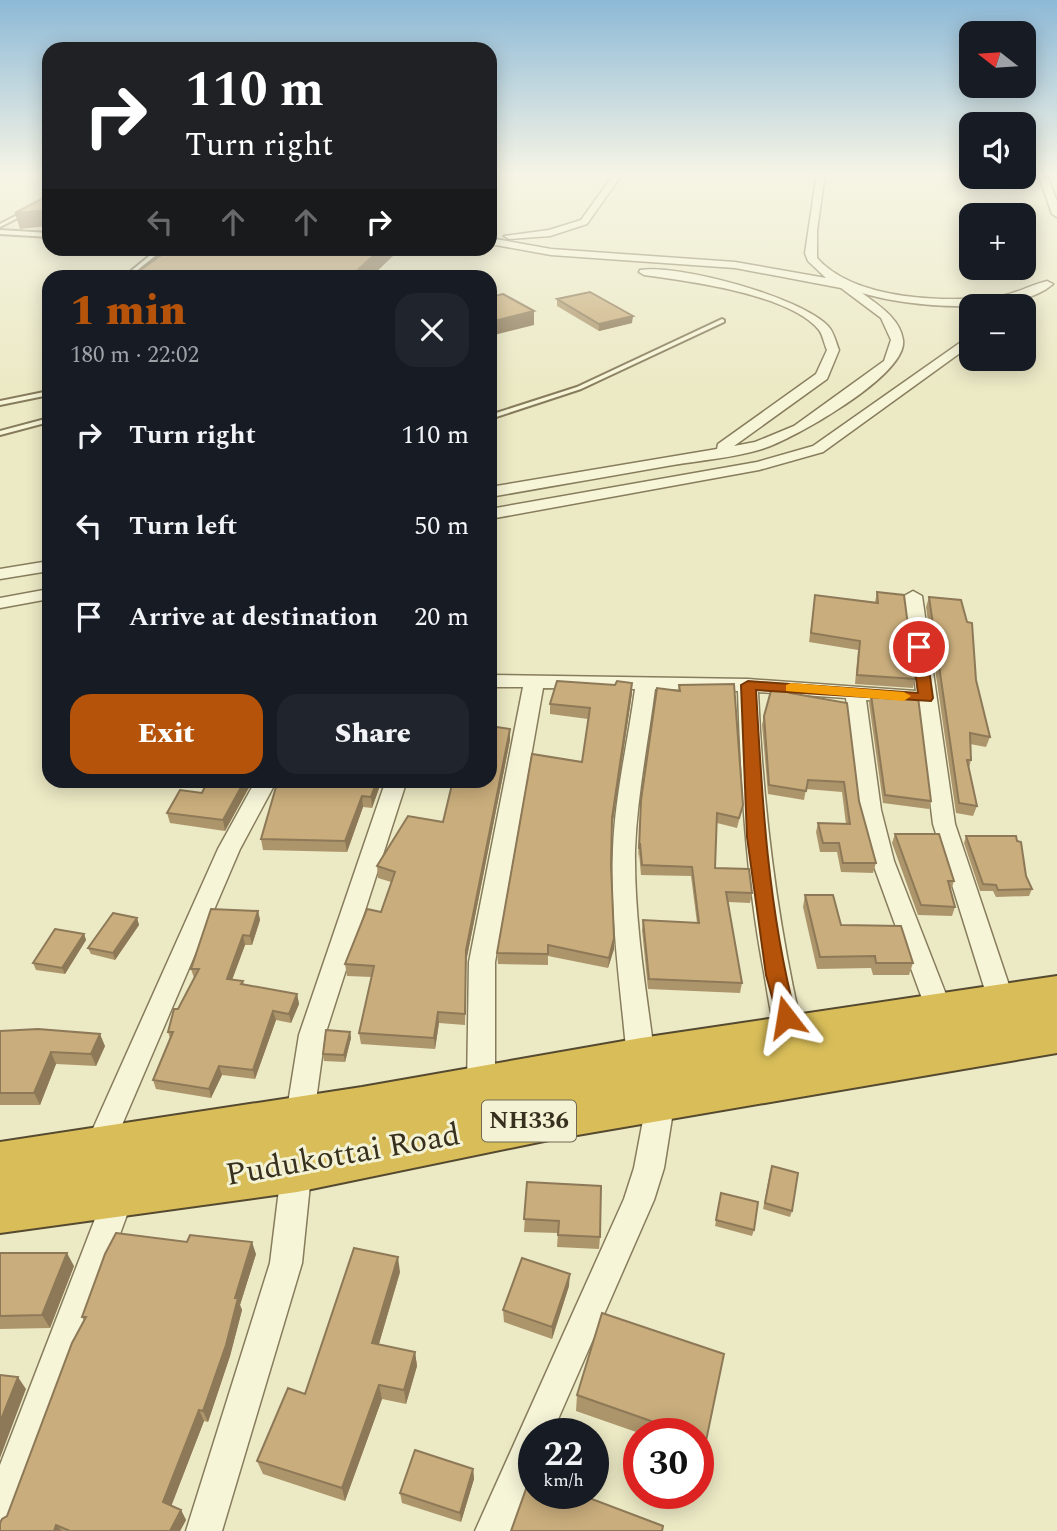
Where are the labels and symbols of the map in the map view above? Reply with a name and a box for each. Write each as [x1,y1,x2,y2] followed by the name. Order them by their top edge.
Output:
[959,21,1036,98] north arrow
[889,617,949,677] pin
[749,980,823,1054] position arrow
[482,1100,576,1142] road number: NH336
[222,1110,464,1200] street label: Pudukottai Road
[623,1418,714,1509] speed limit sign: 30

